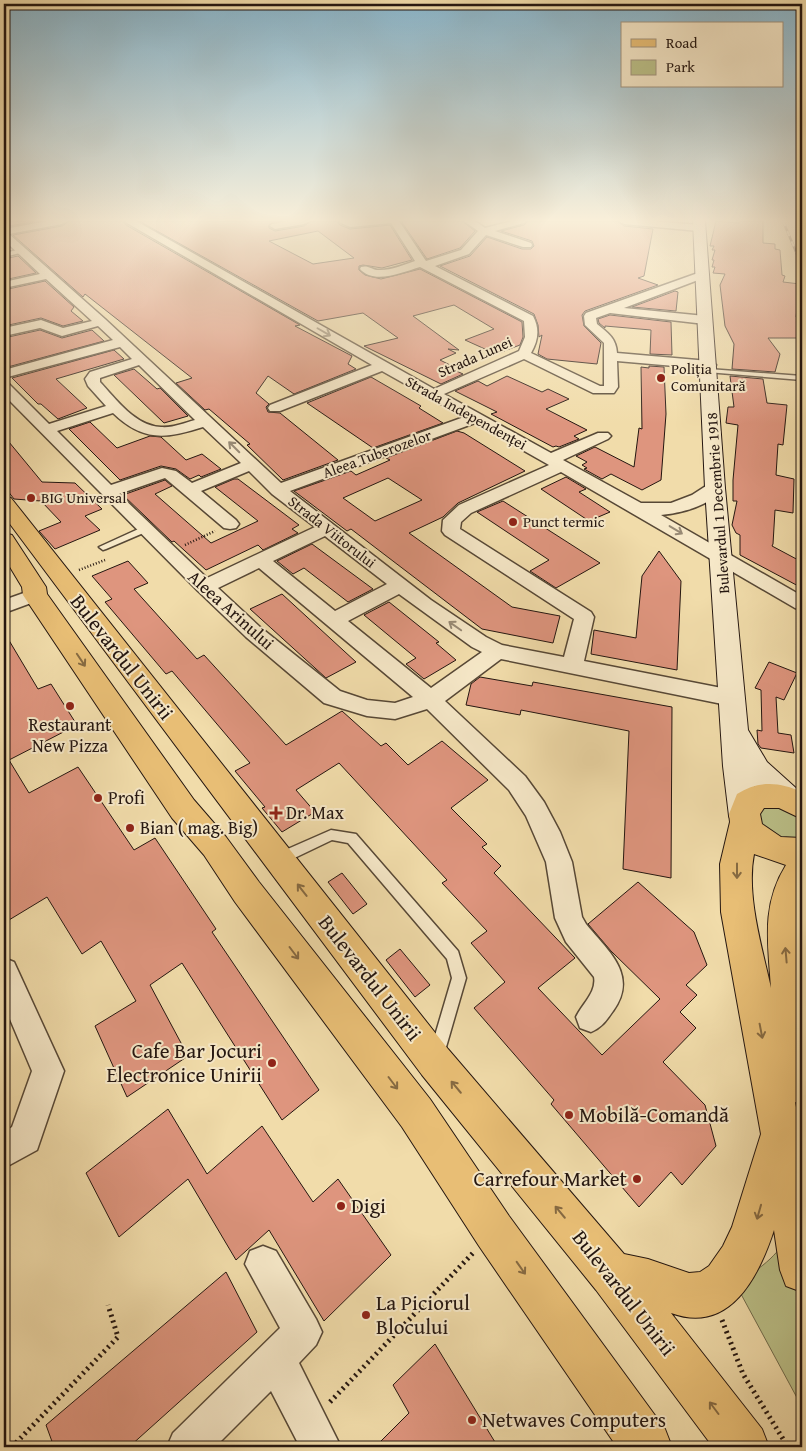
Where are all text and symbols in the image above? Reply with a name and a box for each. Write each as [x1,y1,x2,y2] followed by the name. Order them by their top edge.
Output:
[621,22,784,88] legend
[666,32,697,53] text: Road
[666,56,695,77] text: Park
[316,328,330,338] one-way arrow
[434,331,515,382] street label: Strada Lunei
[671,358,745,396] place label: Poliția Comunitară
[402,370,531,455] street label: Strada Independenței
[655,372,667,384] marker: Poliția Comunitară
[701,412,734,594] street label: Bulevardul 1 Decembrie 1918
[319,424,434,483] street label: Aleea Tuberozelor
[228,440,240,453] one-way arrow
[41,487,126,508] place label: BIG Universal
[284,491,381,573] street label: Strada Viitorului
[25,492,37,504] marker: BIG Universal
[523,511,605,532] place label: Punct termic
[507,516,519,528] marker: Punct termic
[669,526,683,536] one-way arrow
[182,563,281,656] street label: Aleea Arinului
[63,587,182,726] street label: Bulevardul Unirii
[448,621,462,631] one-way arrow
[76,653,86,667] one-way arrow
[64,700,76,712] marker: Restaurant New Pizza
[29,711,112,759] place label: Restaurant New Pizza
[108,784,145,811] place label: Profi
[92,792,104,804] marker: Profi
[286,799,345,826] place label: Dr. Max
[270,807,282,819] marker: Dr. Max
[140,814,258,841] place label: Bian ( mag. Big)
[124,822,136,834] marker: Bian ( mag. Big)
[732,862,742,879] one-way arrow
[297,884,308,897] one-way arrow
[311,908,430,1047] street label: Bulevardul Unirii
[288,947,299,960] one-way arrow
[781,947,791,963] one-way arrow
[757,1023,767,1039] one-way arrow
[106,1035,262,1090] place label: Cafe Bar Jocuri Electronice Unirii
[266,1057,278,1069] marker: Cafe Bar Jocuri Electronice Unirii
[387,1076,398,1089] one-way arrow
[450,1080,462,1093] one-way arrow
[579,1099,729,1130] place label: Mobilă-Comandă
[563,1109,575,1121] marker: Mobilă-Comandă
[473,1163,628,1194] place label: Carrefour Market
[631,1173,643,1185] marker: Carrefour Market
[351,1190,386,1221] place label: Digi
[335,1200,347,1212] marker: Digi
[753,1204,763,1220] one-way arrow
[554,1205,566,1218] one-way arrow
[565,1223,684,1362] street label: Bulevardul Unirii
[515,1261,526,1274] one-way arrow
[376,1287,470,1342] place label: La Piciorul Blocului
[360,1309,372,1321] marker: La Piciorul Blocului
[709,1401,719,1415] one-way arrow
[482,1404,666,1435] place label: Netwaves Computers
[466,1414,478,1426] marker: Netwaves Computers

